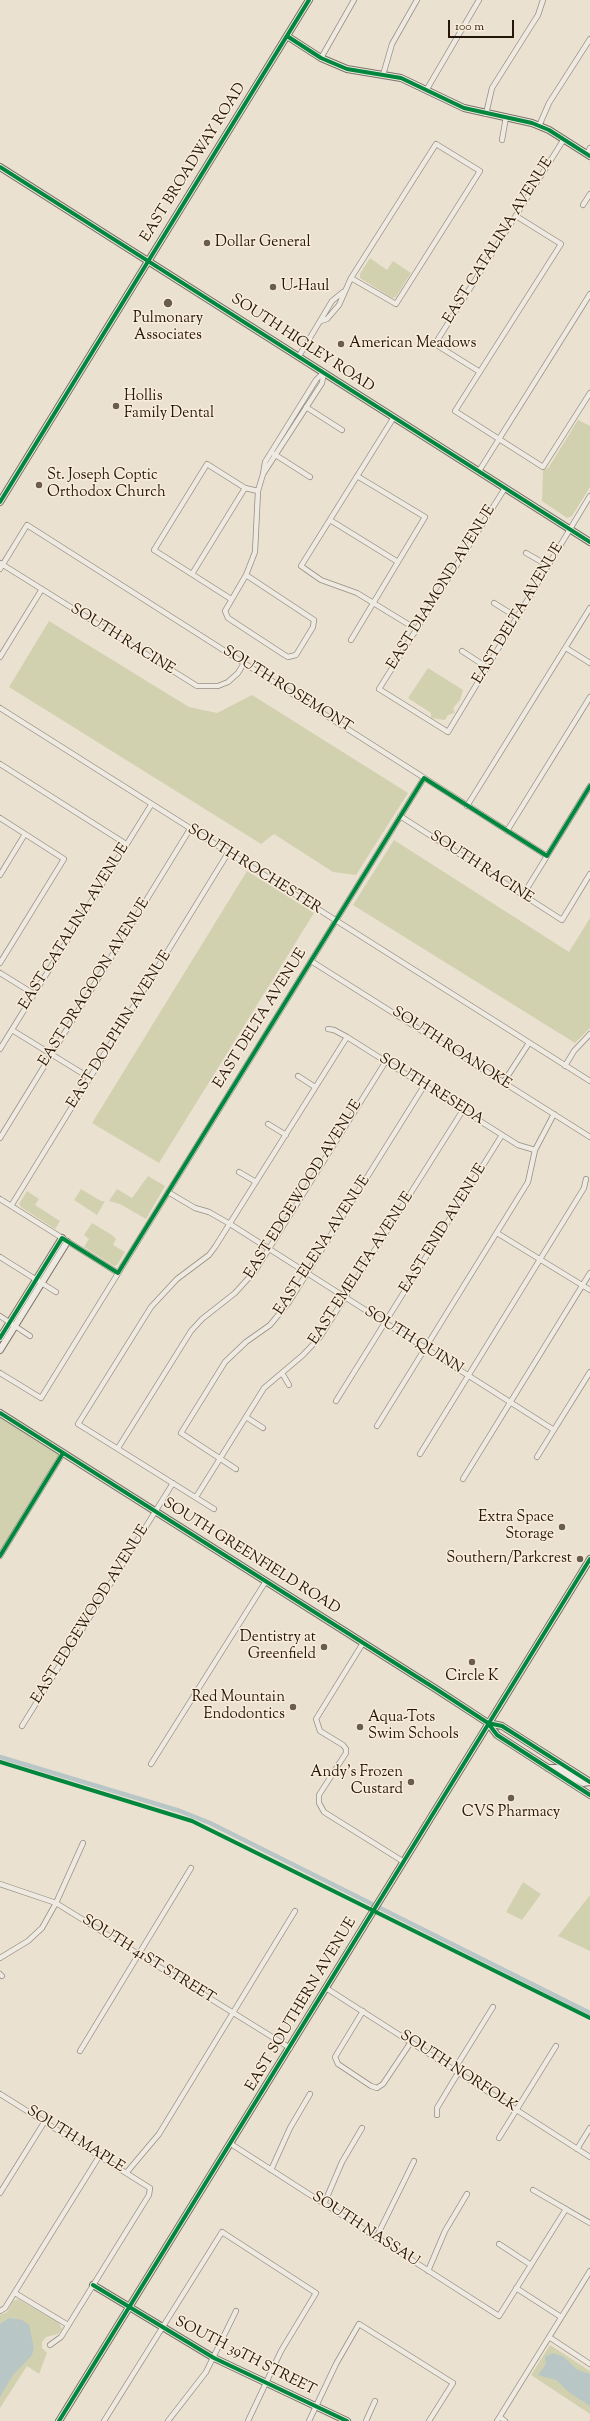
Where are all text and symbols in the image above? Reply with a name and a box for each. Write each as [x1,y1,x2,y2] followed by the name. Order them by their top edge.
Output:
[450,12,516,38] scale bar
[455,18,484,36] text: 100 m
[138,80,250,246] street label: EAST BROADWAY ROAD
[440,154,558,328] street label: EAST CATALINA AVENUE
[215,234,311,252] place label: Dollar General
[202,238,212,248] marker: Dollar General
[281,278,329,296] place label: U-Haul
[268,282,278,292] marker: U-Haul
[227,291,377,397] street label: SOUTH HIGLEY ROAD
[162,297,174,309] marker: Pulmonary Associates
[133,310,203,345] place label: Pulmonary Associates
[349,335,476,353] place label: American Meadows
[336,339,346,349] marker: American Meadows
[124,388,214,423] place label: Hollis Family Dental
[111,401,121,411] marker: Hollis Family Dental
[47,467,166,502] place label: St. Joseph Coptic Orthodox Church
[34,480,44,490] marker: St. Joseph Coptic Orthodox Church
[384,503,500,673] street label: EAST DIAMOND AVENUE
[470,540,568,688] street label: EAST DELTA AVENUE
[66,601,178,679] street label: SOUTH RACINE
[219,643,355,737] street label: SOUTH ROSEMONT
[183,821,325,919] street label: SOUTH ROCHESTER
[426,828,536,908] street label: SOUTH RACINE
[16,840,134,1014] street label: EAST CATALINA AVENUE
[36,896,154,1070] street label: EAST DRAGOON AVENUE
[211,946,311,1092] street label: EAST DELTA AVENUE
[64,948,176,1112] street label: EAST DOLPHIN AVENUE
[388,1004,514,1094] street label: SOUTH ROANOKE
[375,1050,487,1130] street label: SOUTH RESEDA
[241,1097,367,1283] street label: EAST EDGEWOOD AVENUE
[397,1161,491,1297] street label: EAST ENID AVENUE
[271,1173,375,1319] street label: EAST ELENA AVENUE
[306,1189,418,1349] street label: EAST EMELITA AVENUE
[360,1303,466,1379] street label: SOUTH QUINN
[159,1495,343,1619] street label: SOUTH GREENFIELD ROAD
[478,1509,554,1544] place label: Extra Space Storage
[28,1522,154,1708] street label: EAST EDGEWOOD AVENUE
[557,1522,567,1532] marker: Extra Space Storage
[446,1550,572,1568] place label: Southern/Parkcrest
[575,1554,585,1564] marker: Southern/Parkcrest
[240,1629,316,1664] place label: Dentistry at Greenfield
[319,1642,329,1652] marker: Dentistry at Greenfield
[467,1657,477,1667] marker: Circle K
[445,1668,499,1686] place label: Circle K
[192,1689,285,1724] place label: Red Mountain Endodontics
[288,1702,298,1712] marker: Red Mountain Endodontics
[368,1709,459,1744] place label: Aqua-Tots Swim Schools
[355,1722,365,1732] marker: Aqua-Tots Swim Schools
[310,1764,403,1799] place label: Andy's Frozen Custard
[406,1777,416,1787] marker: Andy's Frozen Custard
[506,1793,516,1803] marker: CVS Pharmacy
[462,1804,560,1822] place label: CVS Pharmacy
[78,1912,218,2008] street label: SOUTH 41ST STREET
[243,1915,361,2095] street label: EAST SOUTHERN AVENUE
[396,2027,520,2117] street label: SOUTH NORFOLK
[23,2103,127,2177] street label: SOUTH MAPLE
[308,2189,422,2271] street label: SOUTH NASSAU
[171,2314,319,2400] street label: SOUTH 39TH STREET

